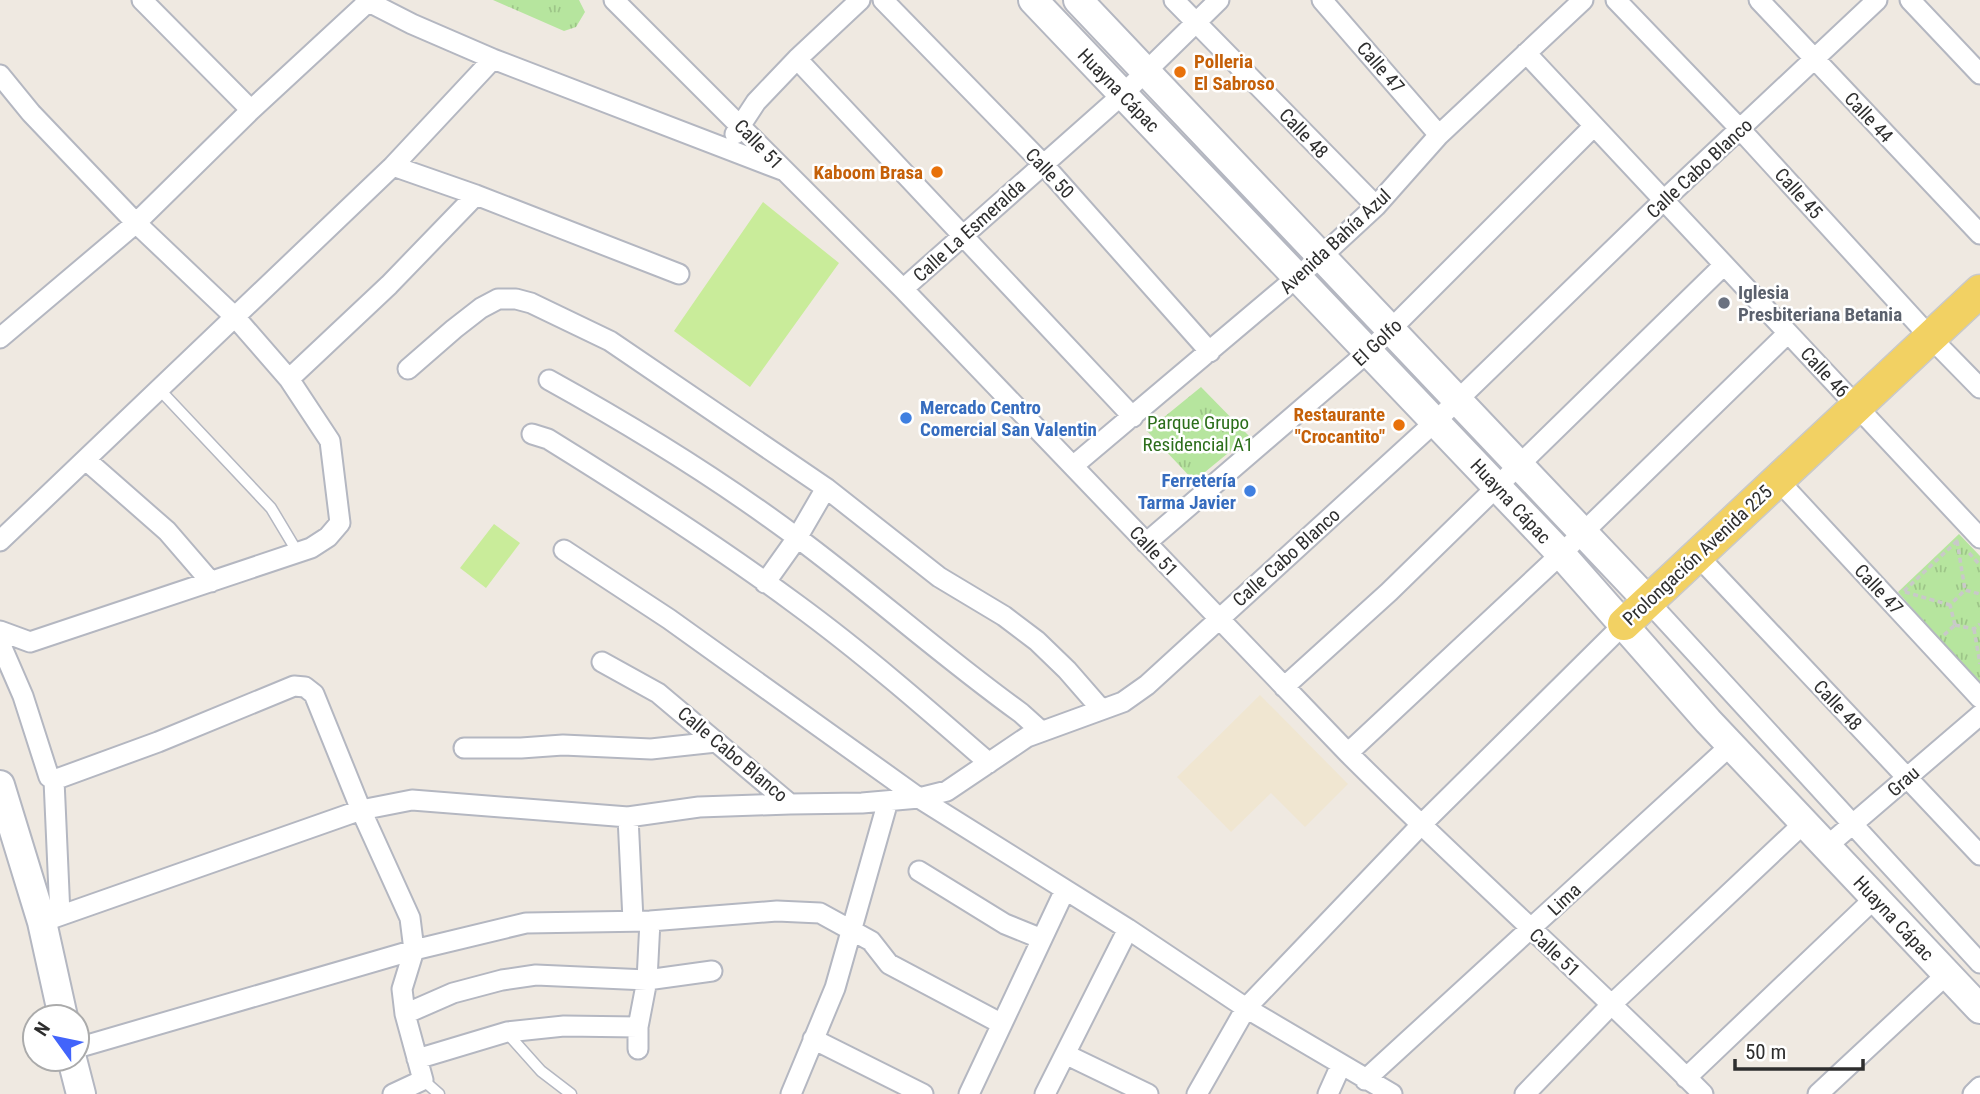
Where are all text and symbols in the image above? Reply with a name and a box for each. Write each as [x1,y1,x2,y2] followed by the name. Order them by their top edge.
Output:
[1352,37,1409,98] street label: Calle 47
[1073,44,1164,137] street label: Huayna Cápac
[1194,50,1275,95] place label: Polleria El Sabroso
[1172,64,1188,80] marker: Polleria El Sabroso
[1840,87,1898,147] street label: Calle 44
[1274,104,1333,163] street label: Calle 48
[1642,113,1757,223] street label: Calle Cabo Blanco
[729,115,788,174] street label: Calle 51
[1021,143,1079,203] street label: Calle 50
[814,161,923,184] place label: Kaboom Brasa
[1770,163,1827,224] street label: Calle 45
[929,164,945,180] marker: Kaboom Brasa
[908,174,1030,287] street label: Calle La Esmeralda
[1275,184,1396,299] street label: Avenida Bahía Azul
[1738,281,1902,326] place label: Iglesia Presbiteriana Betania
[1716,295,1732,311] marker: Iglesia Presbiteriana Betania
[1348,314,1407,371] street label: El Golfo
[1796,342,1854,402] street label: Calle 46
[920,396,1097,441] place label: Mercado Centro Comercial San Valentin
[1293,403,1385,448] place label: Restaurante "Crocantito"
[898,410,914,426] marker: Mercado Centro Comercial San Valentin
[1143,411,1253,456] park label: Parque Grupo Residencial A1
[1391,417,1407,433] marker: Restaurante "Crocantito"
[1466,454,1556,549] street label: Huayna Cápac
[1138,469,1236,514] place label: Ferretería Tarma Javier
[1618,480,1777,630] street label: Prolongación Avenida 225
[1242,483,1258,499] marker: Ferretería Tarma Javier
[1228,503,1345,612] street label: Calle Cabo Blanco
[1125,521,1183,581] street label: Calle 51
[1850,559,1908,619] street label: Calle 47
[1809,675,1867,735] street label: Calle 48
[673,702,792,807] street label: Calle Cabo Blanco
[1883,761,1924,802] street label: Grau
[1849,871,1939,966] street label: Huayna Cápac
[1543,878,1586,920] street label: Lima
[1525,923,1585,981] street label: Calle 51
[21,1003,91,1073] north arrow
[29,1018,55,1040] text: N
[1735,1028,1863,1072] scale bar
[1745,1040,1786,1064] text: 50 m

